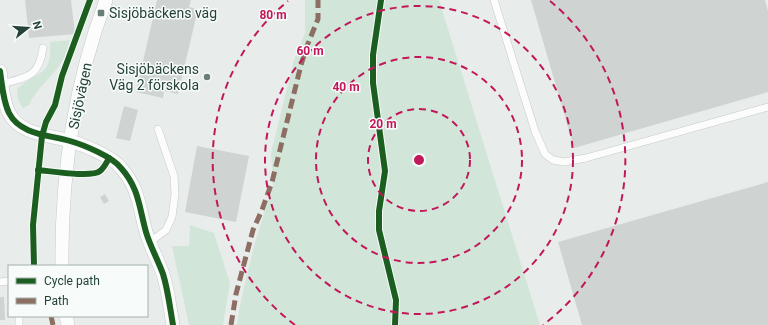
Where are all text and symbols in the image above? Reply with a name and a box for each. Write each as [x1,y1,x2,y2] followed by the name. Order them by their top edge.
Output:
[109,5,217,21] place label: Sisjöbäckens väg
[8,8,48,48] north arrow
[96,8,106,18] marker: Sisjöbäckens väg
[259,8,287,22] text: 80 m
[30,20,45,31] text: N
[296,44,324,58] text: 60 m
[65,61,95,131] street label: Sisjövägen
[109,61,199,93] place label: Sisjöbäckens Väg 2 förskola
[202,72,212,82] marker: Sisjöbäckens Väg 2 förskola
[332,80,360,94] text: 40 m
[369,117,397,131] text: 20 m
[412,153,426,167] centre of rings
[8,265,148,317] legend
[44,274,100,288] text: Cycle path
[44,294,69,308] text: Path

